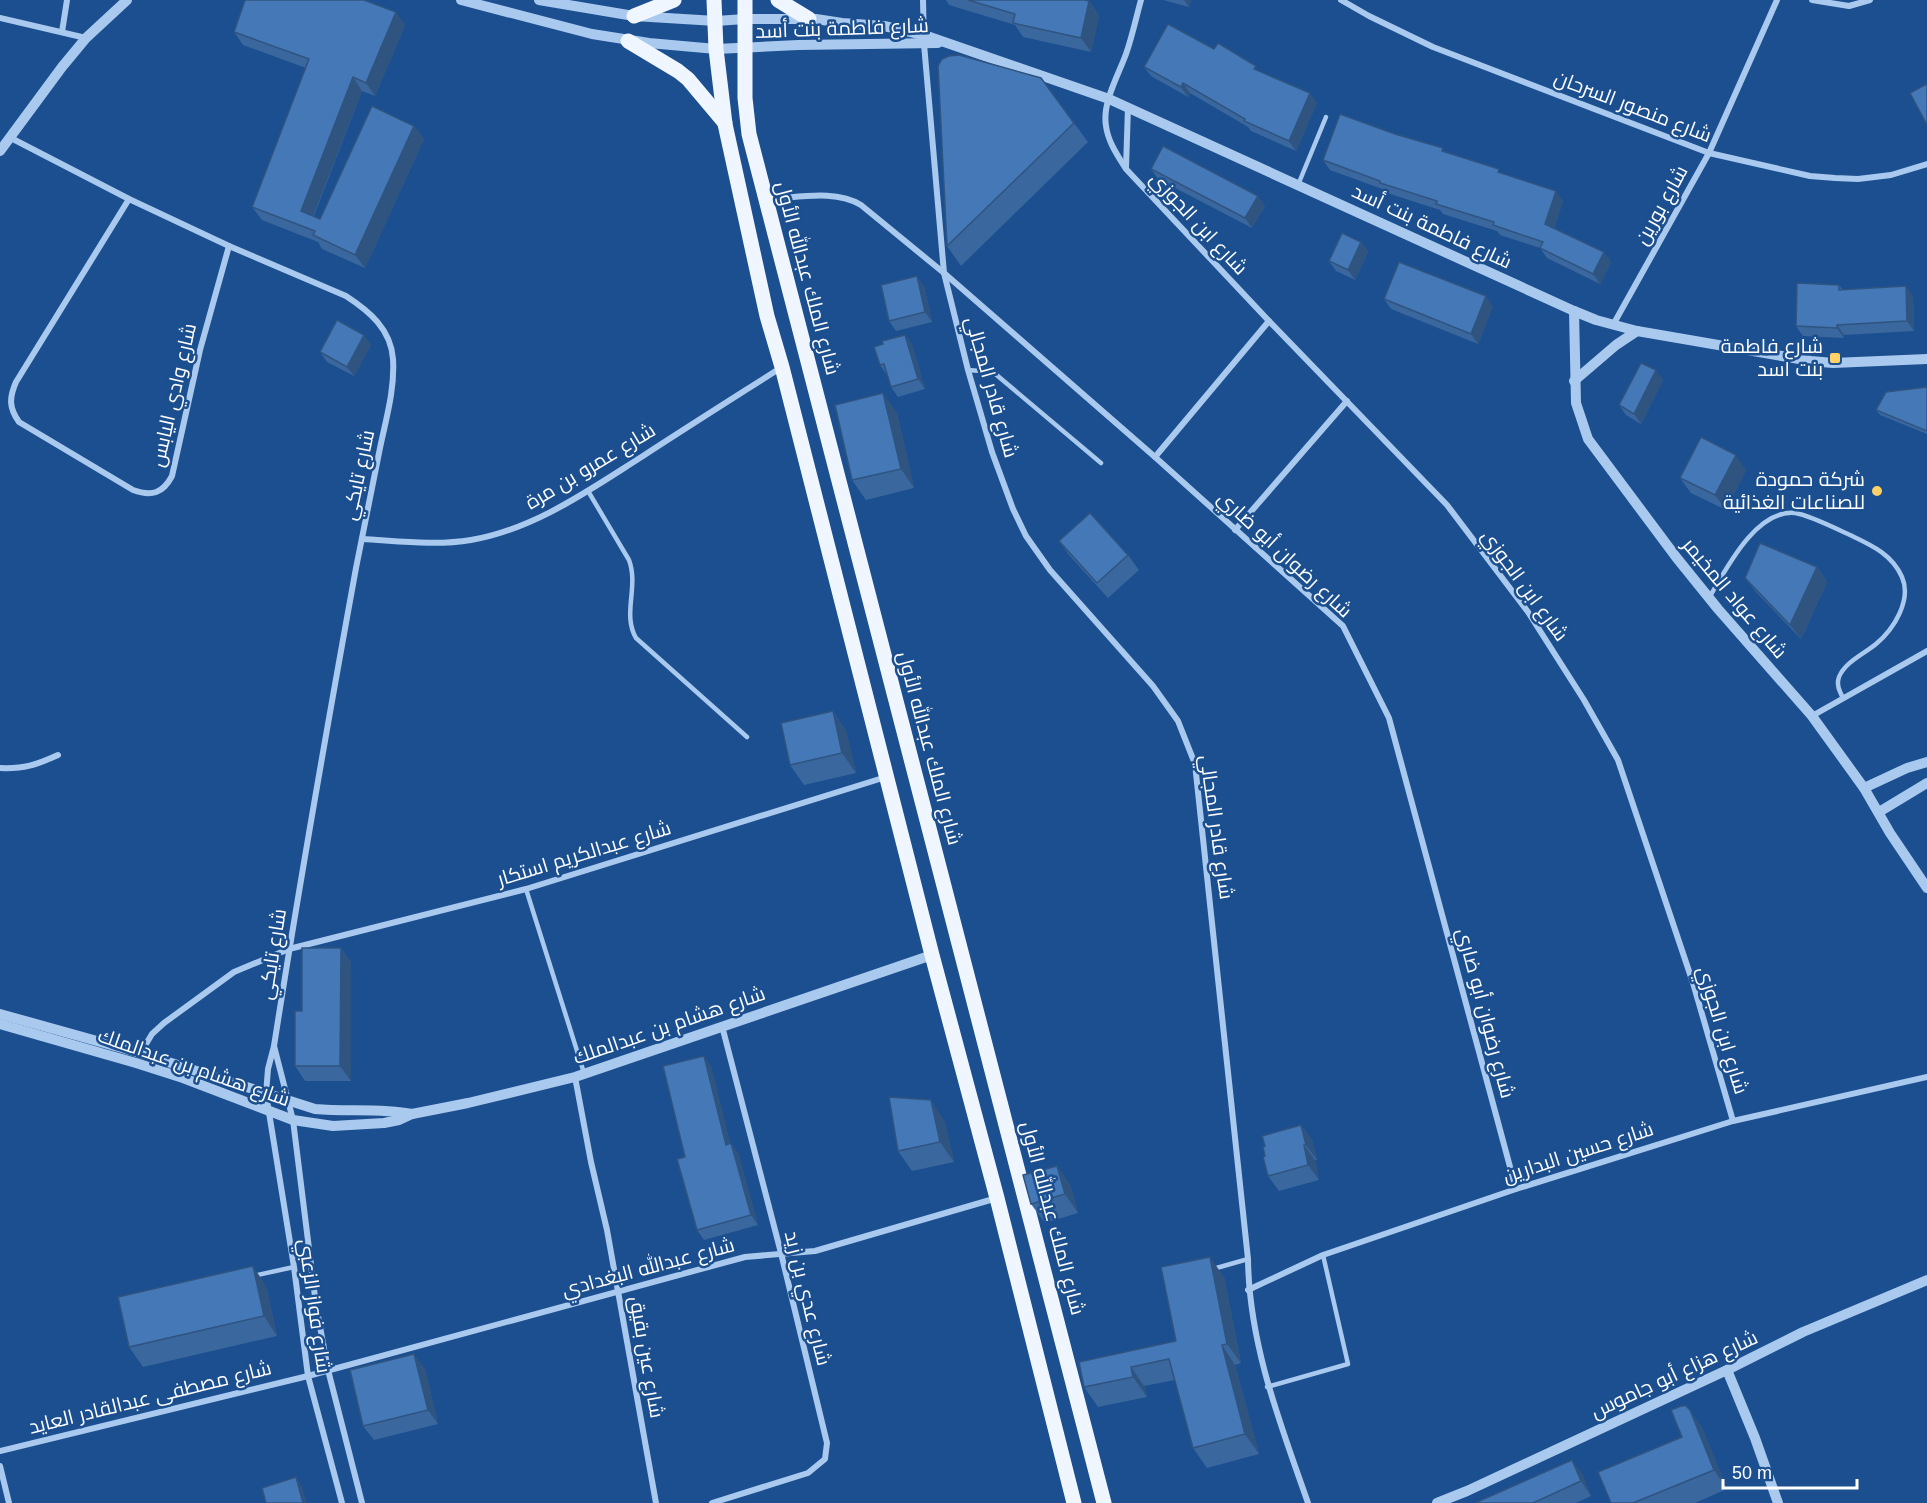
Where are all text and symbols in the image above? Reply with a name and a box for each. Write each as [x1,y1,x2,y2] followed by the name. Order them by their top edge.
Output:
[755,13,929,45] street label: شارع فاطمة بنت أسد
[1550,66,1715,149] street label: شارع منصور السرحان
[1630,161,1694,250] street label: شارع بورين
[1142,167,1252,282] street label: شارع ابن الجوزي
[769,178,846,378] street label: شارع الملك عبدالله الأول
[1347,178,1516,275] street label: شارع فاطمة بنت أسد
[957,314,1023,461] street label: شارع قادر المجالي
[146,321,205,470] street label: شارع وادي اليابس
[1721,335,1823,380] place label: شارع فاطمة بنت اسد
[1828,351,1842,365] marker: شارع فاطمة بنت اسد
[521,419,660,516] street label: شارع عمرو بن مرة
[338,428,383,523] street label: شارع تايكي
[1723,468,1865,513] place label: شركة حمودة للصناعات الغذائية
[1870,484,1884,498] marker: شركة حمودة للصناعات الغذائية
[1210,486,1357,625] street label: شارع رضوان أبو ضاري
[1473,525,1573,648] street label: شارع ابن الجوزي
[1675,533,1792,665] street label: شارع عواد المخيمر
[891,648,968,848] street label: شارع الملك عبدالله الأول
[1191,753,1238,901] street label: شارع قادر المجالي
[493,816,674,893] street label: شارع عبدالكريم استكار
[254,907,295,1002] street label: شارع تايكي
[1448,925,1520,1102] street label: شارع رضوان أبو ضاري
[1688,964,1753,1098] street label: شارع ابن الجوزي
[570,982,769,1071] street label: شارع هشام بن عبدالملك
[94,1024,293,1113] street label: شارع هشام بن عبدالملك
[1500,1117,1657,1190] street label: شارع حسين البدارين
[1014,1118,1091,1318] street label: شارع الملك عبدالله الأول
[776,1228,835,1369] street label: شارع عدي بن زيد
[559,1231,738,1305] street label: شارع عبدالله البغدادي
[290,1238,335,1375] street label: شارع فواز الزعبي
[622,1294,669,1420] street label: شارع عين بقيق
[1587,1325,1762,1425] street label: شارع هزاع أبو جاموس
[26,1356,274,1441] street label: شارع مصطفى عبدالقادر العايد
[1723,1452,1856,1490] scale bar
[1732,1463,1772,1483] text: 50 m

